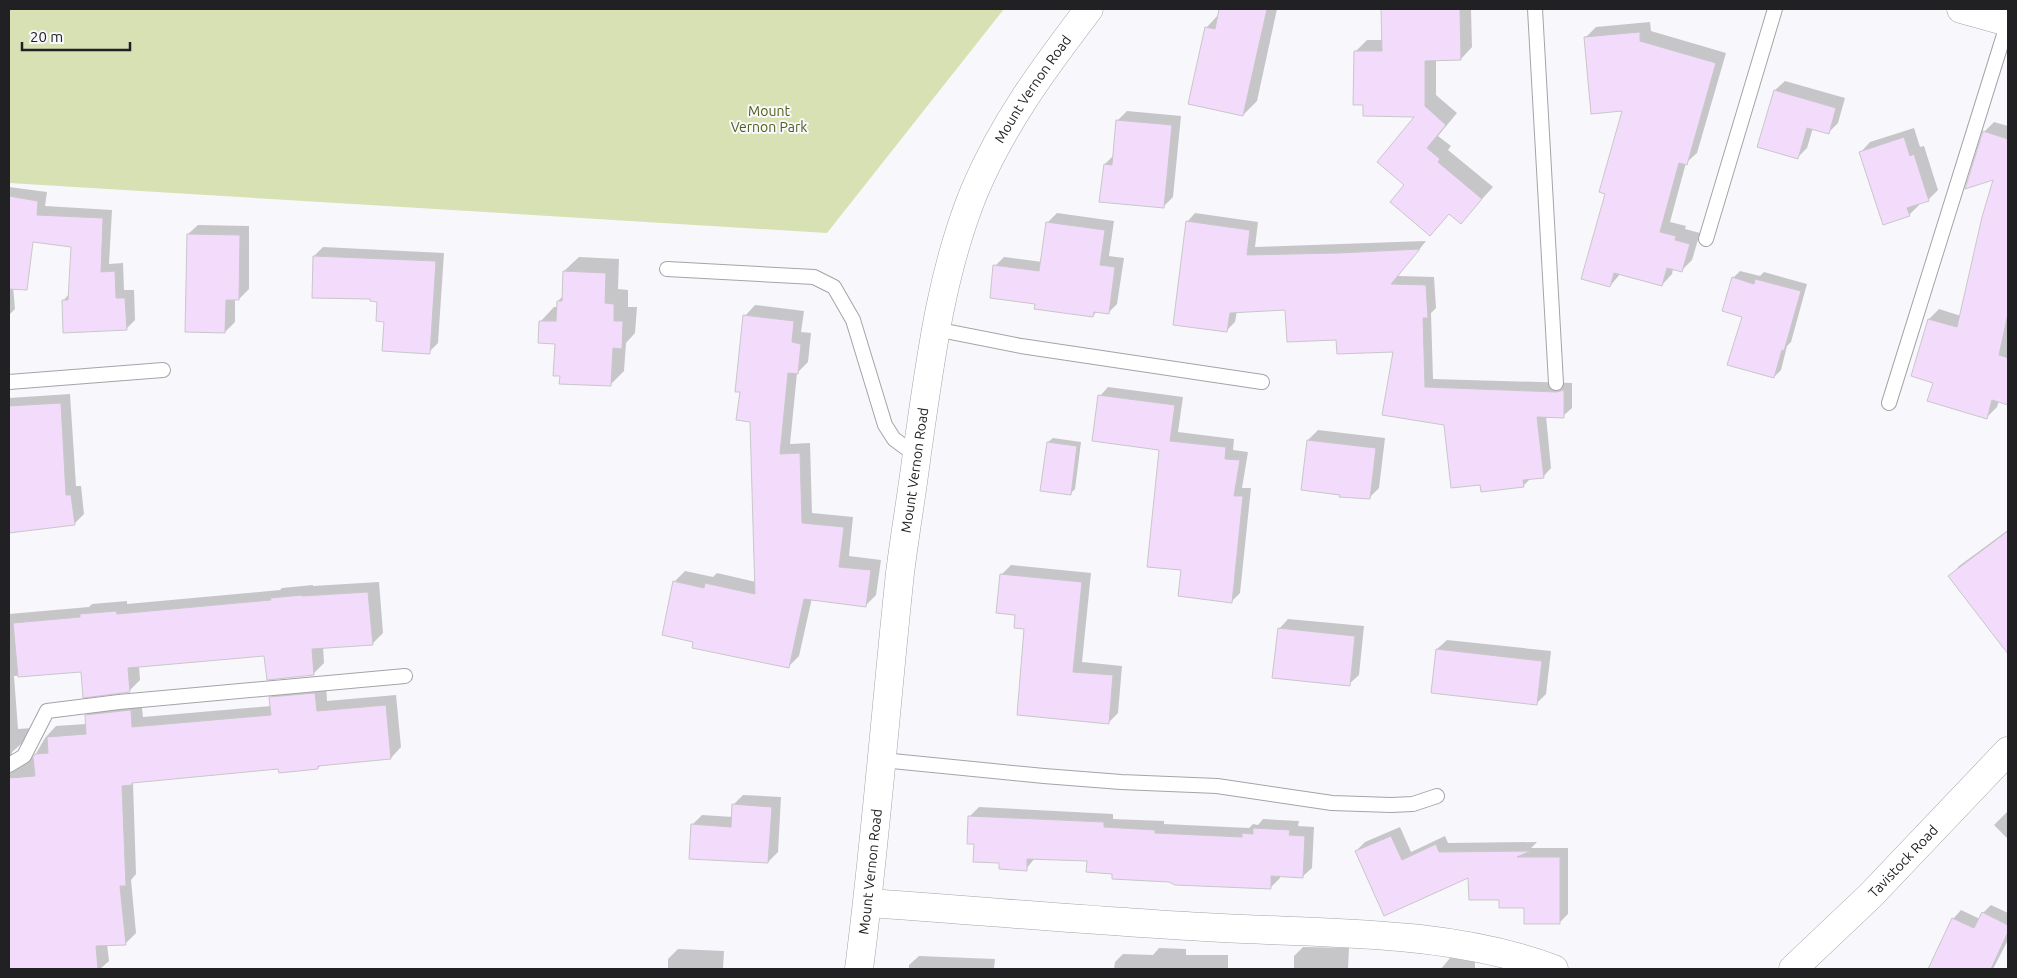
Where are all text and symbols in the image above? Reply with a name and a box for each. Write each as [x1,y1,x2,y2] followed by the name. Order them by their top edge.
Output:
[22,20,130,52] scale bar
[30,28,63,45] text: 20 m
[991,32,1074,146] street label: Mount Vernon Road
[731,103,807,135] park label: Mount Vernon Park
[898,406,931,534] street label: Mount Vernon Road
[855,808,885,935] street label: Mount Vernon Road
[1865,822,1941,901] street label: Tavistock Road

